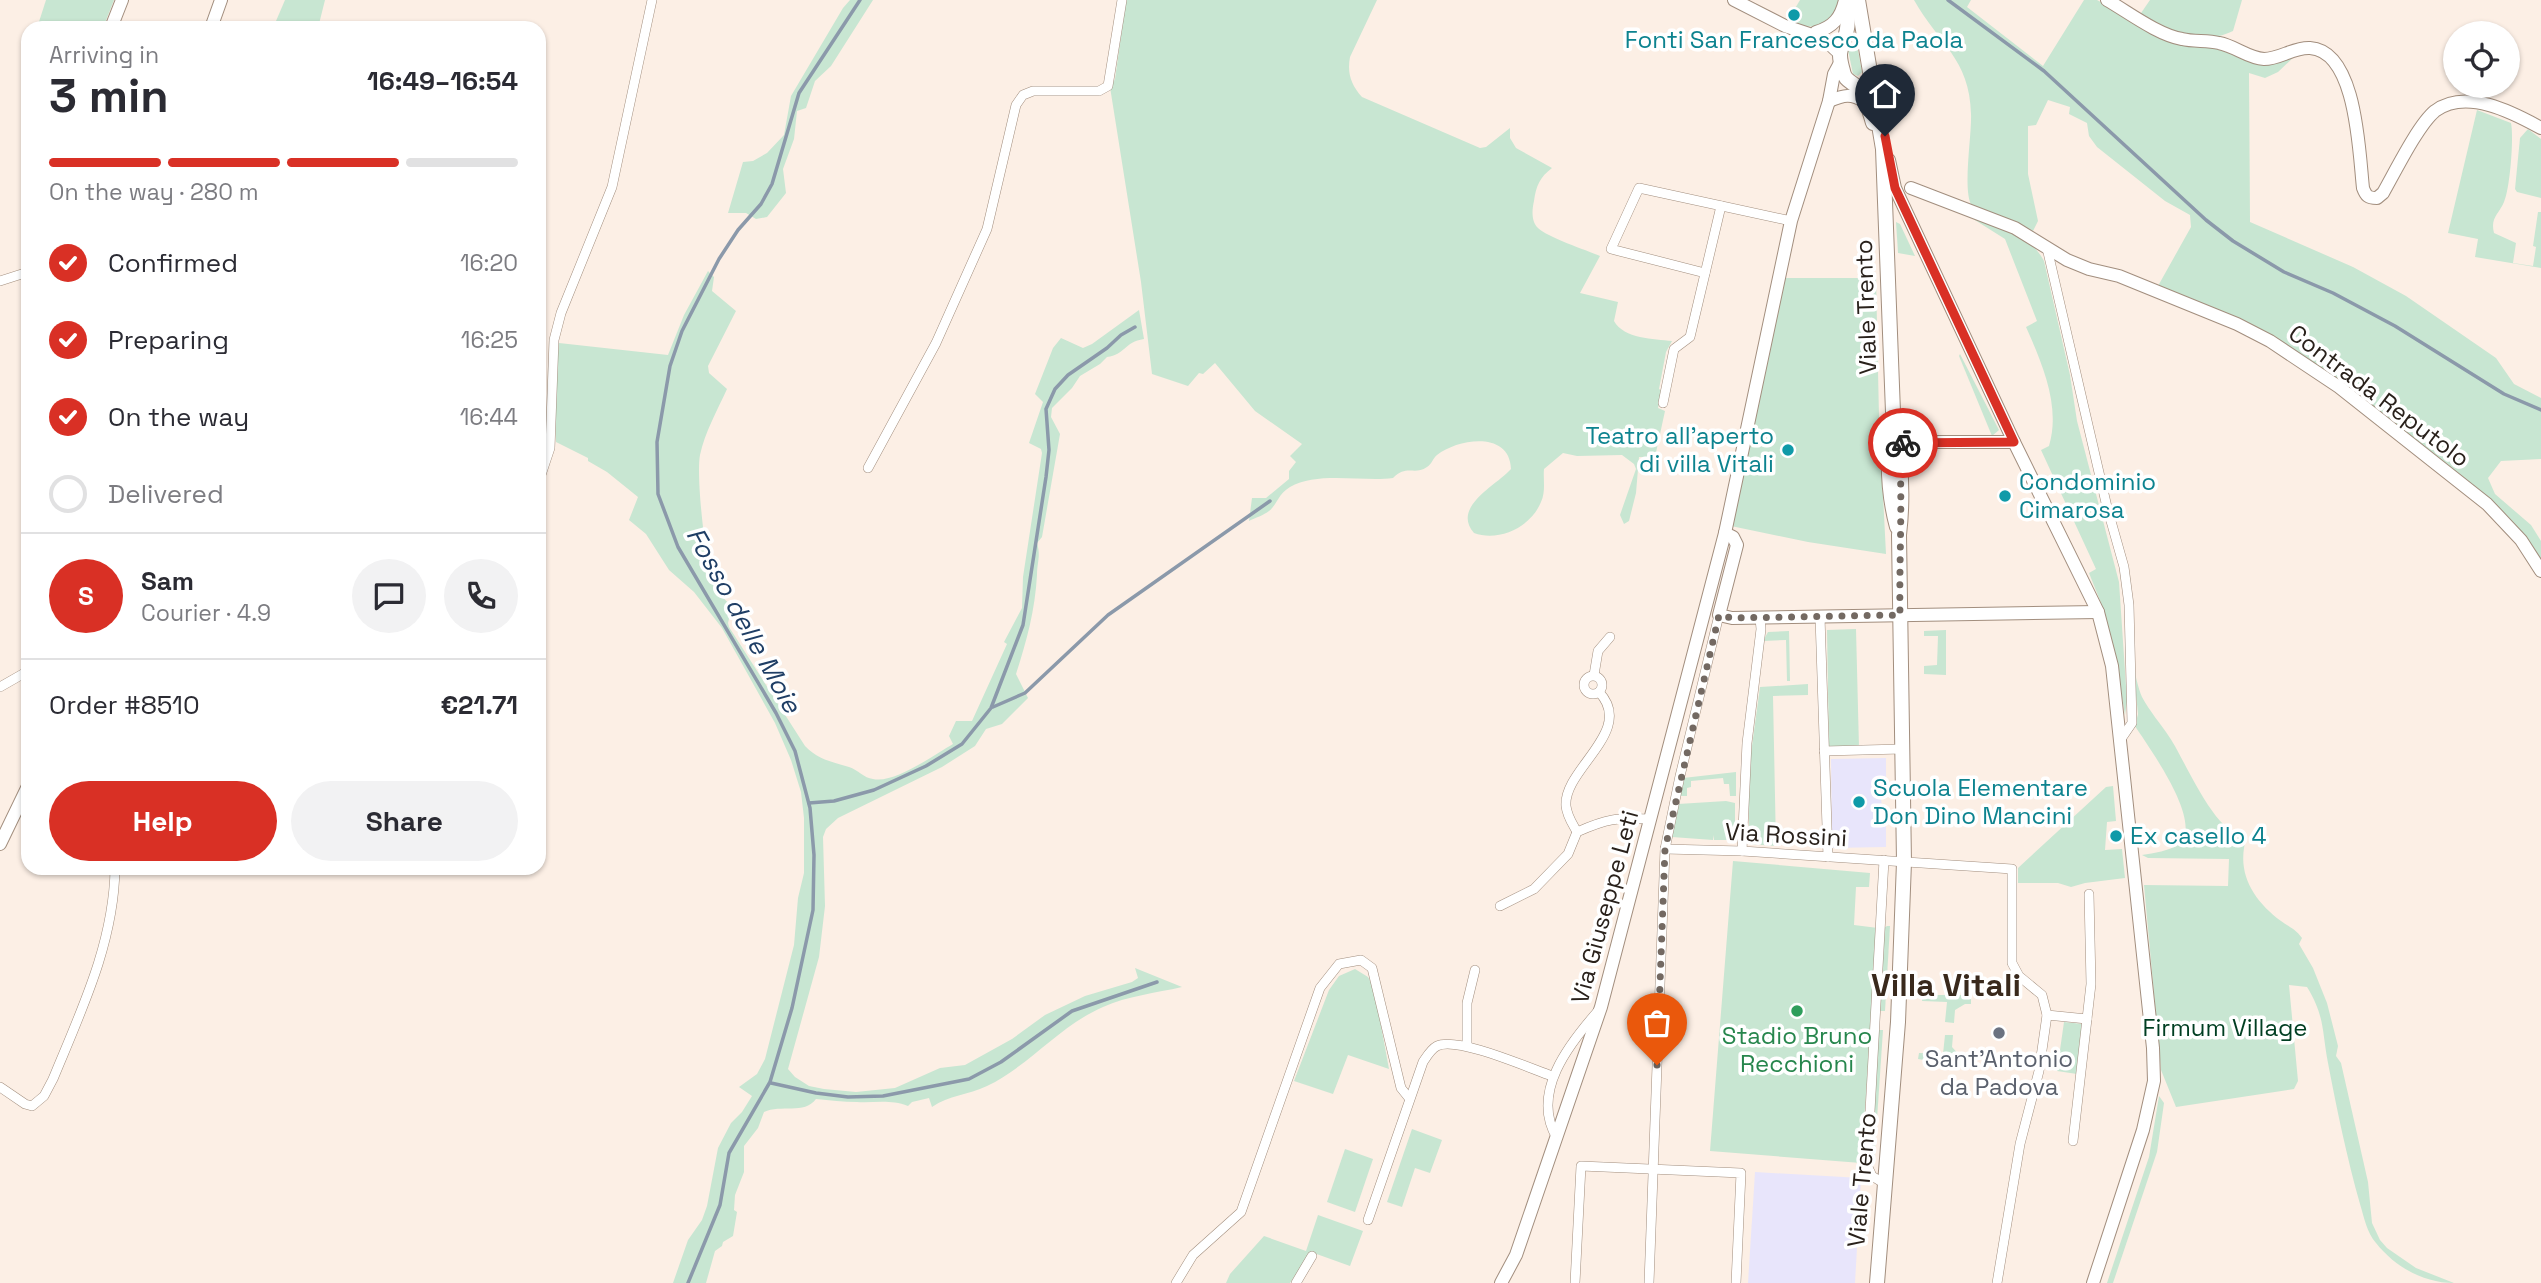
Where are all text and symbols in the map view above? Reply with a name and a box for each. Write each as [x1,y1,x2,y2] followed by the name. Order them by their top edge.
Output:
[1786,7,1802,23] marker: Fonti San Francesco da Paola
[2443,21,2520,98] map controls
[2443,21,2520,98] button: locate
[1625,24,1964,55] place label: Fonti San Francesco da Paola
[49,40,159,70] text: Arriving in
[367,64,518,98] text: 16:49–16:54
[1855,64,1915,136] pin
[49,67,169,125] text: 3 min
[1866,75,1904,113] icon: home
[49,177,259,207] text: On the way · 280 m
[1848,239,1883,375] street label: Viale Trento
[49,244,87,282] icon: check
[108,246,238,280] text: Confirmed
[460,248,518,278] text: 16:20
[2283,317,2476,474] street label: Contrada Reputolo
[49,321,87,359] icon: check
[108,323,229,357] text: Preparing
[461,325,518,355] text: 16:25
[49,398,87,436] icon: check
[108,400,249,434] text: On the way
[460,402,518,432] text: 16:44
[1868,408,1938,478] courier
[1585,420,1774,479] place label: Teatro all'aperto di villa Vitali
[1884,424,1922,462] icon: bike
[1780,442,1796,458] marker: Teatro all'aperto di villa Vitali
[2019,466,2156,525] place label: Condominio Cimarosa
[108,477,224,511] text: Delivered
[1997,488,2013,504] marker: Condominio Cimarosa
[679,521,810,720] water label: Fosso delle Moie
[352,559,426,633] button: chat
[444,559,518,633] button: phone
[141,564,194,598] text: Sam
[78,579,94,613] text: S
[141,598,271,628] text: Courier · 4.9
[49,688,200,722] text: Order #8510
[440,688,518,722] text: €21.71
[1873,772,2088,831] place label: Scuola Elementare Don Dino Mancini
[49,781,277,861] button: Help
[291,781,518,861] button: Share
[1851,794,1867,810] marker: Scuola Elementare Don Dino Mancini
[1564,807,1645,1007] street label: Via Giuseppe Leti
[1724,816,1848,853] street label: Via Rossini
[2130,820,2267,851] place label: Ex casello 4
[2108,828,2124,844] marker: Ex casello 4
[1871,965,2021,1005] district label: Villa Vitali
[1627,993,1687,1065] pin
[1789,1003,1805,1019] marker: Stadio Bruno Recchioni
[1638,1004,1676,1042] icon: bag
[2142,1012,2308,1043] park label: Firmum Village
[1722,1020,1872,1079] place label: Stadio Bruno Recchioni
[1991,1025,2007,1041] marker: Sant'Antonio da Padova
[1925,1043,2073,1102] place label: Sant'Antonio da Padova
[1840,1111,1883,1249] street label: Viale Trento

